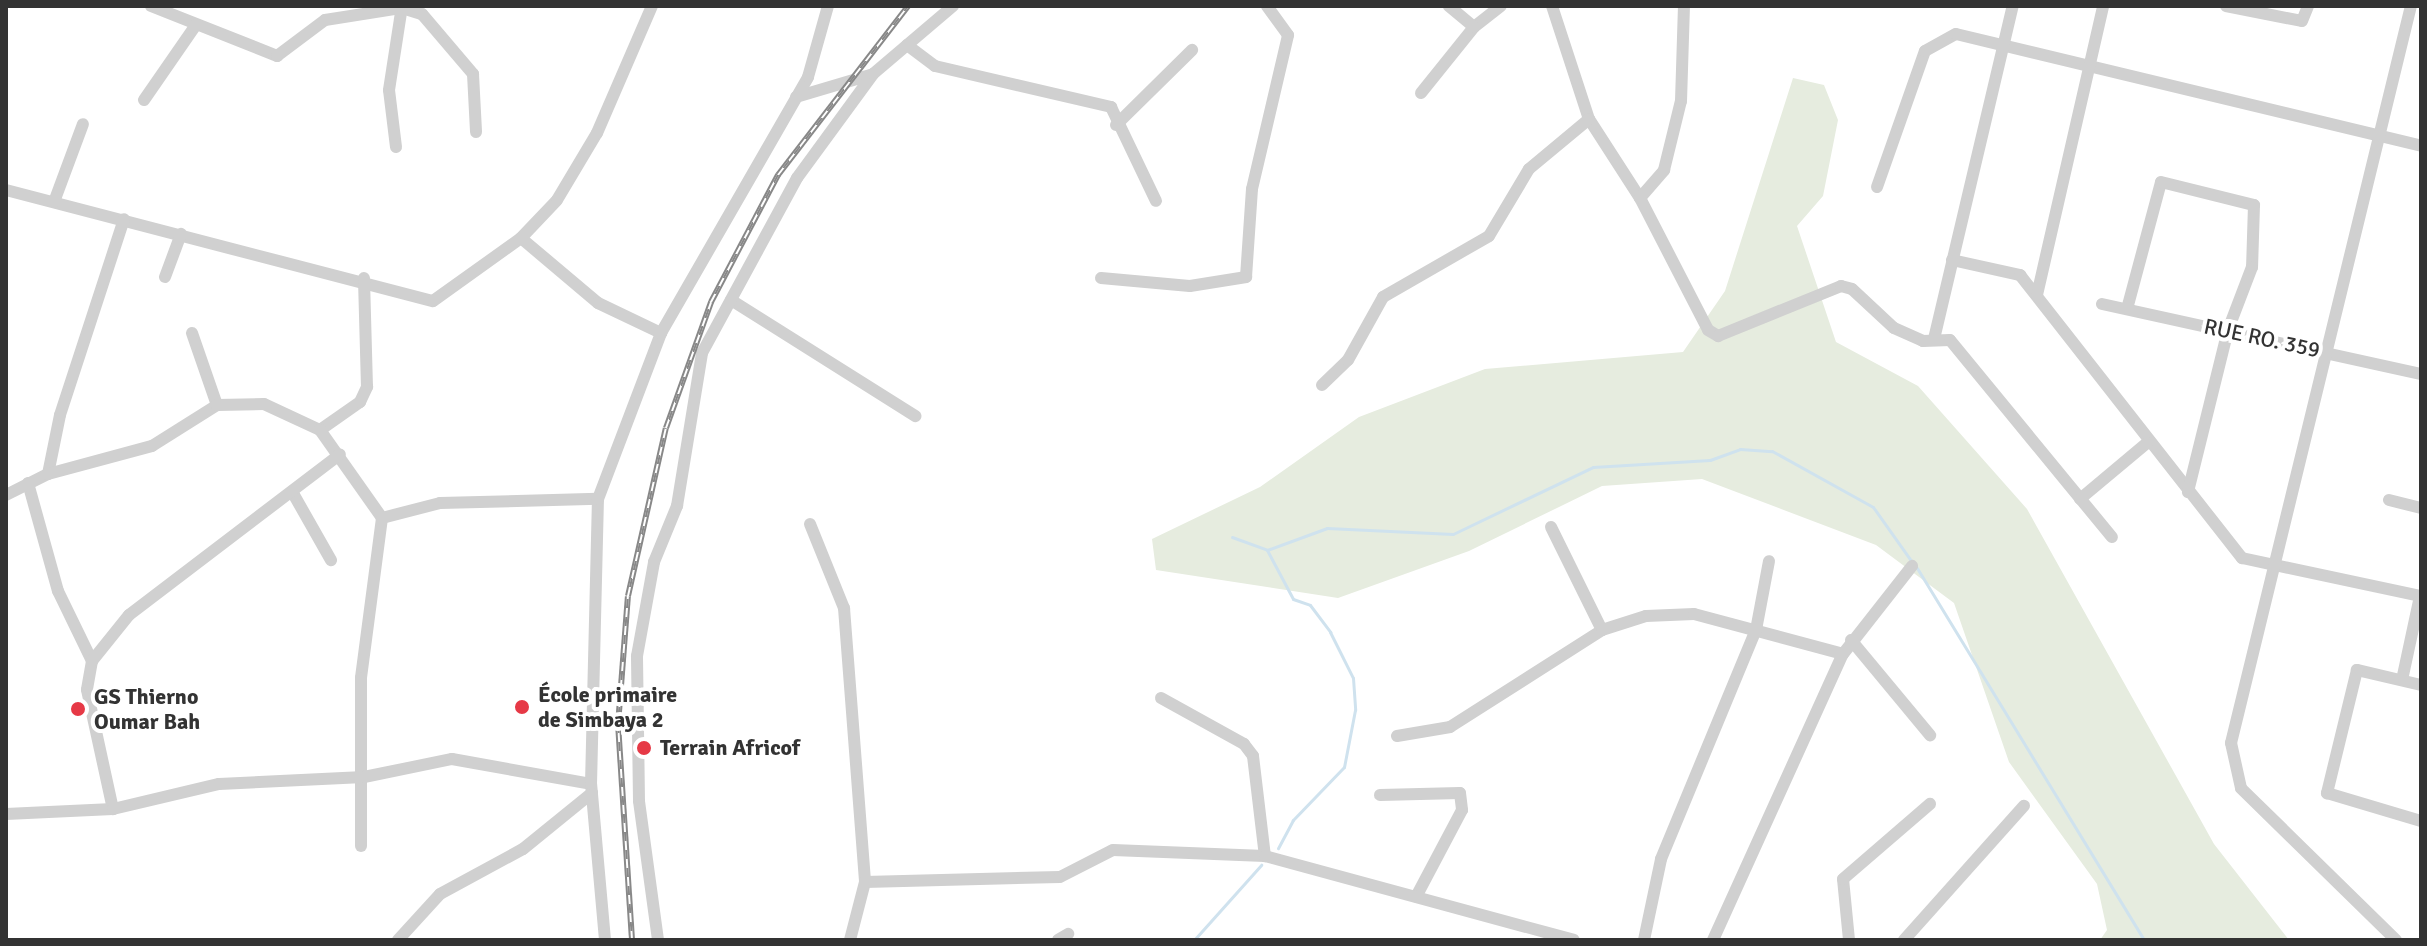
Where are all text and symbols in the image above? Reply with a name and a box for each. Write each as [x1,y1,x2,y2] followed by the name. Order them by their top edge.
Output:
[2202,313,2322,363] street label: RUE RO. 359
[538,681,677,732] place label: École primaire de Simbaya 2
[94,683,200,734] place label: GS Thierno Oumar Bah
[513,698,531,716] marker: École primaire de Simbaya 2
[69,700,87,718] marker: GS Thierno Oumar Bah
[660,735,800,761] place label: Terrain Africof
[635,739,653,757] marker: Terrain Africof

